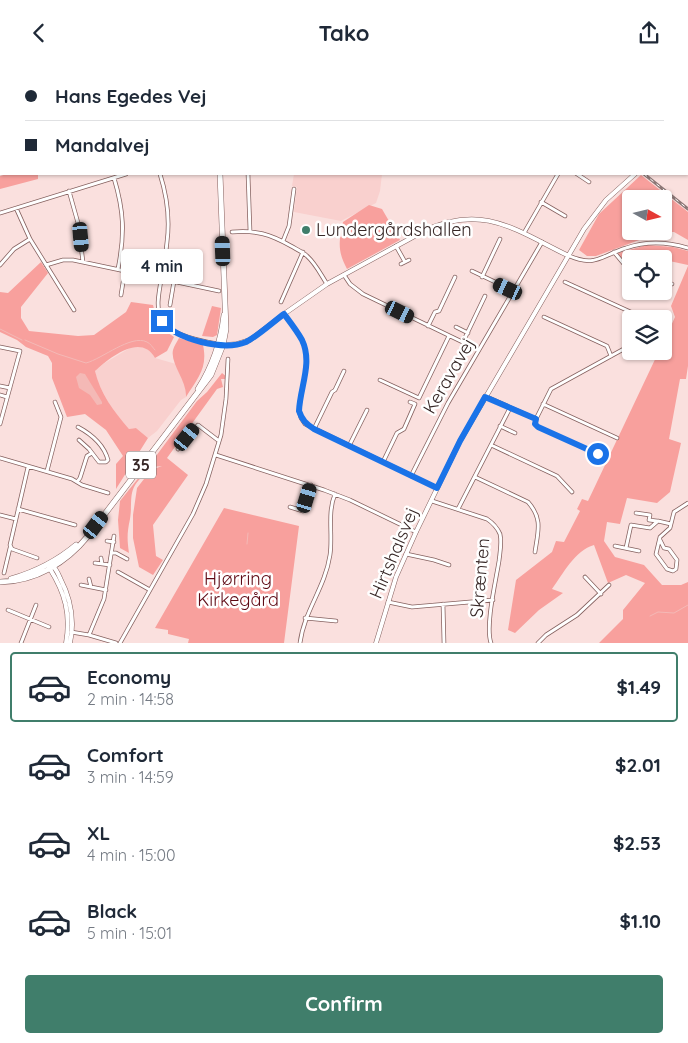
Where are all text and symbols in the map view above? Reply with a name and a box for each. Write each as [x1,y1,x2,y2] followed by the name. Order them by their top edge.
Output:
[25,19,53,47] icon: back
[318,19,370,47] text: Tako
[635,19,663,47] icon: share
[55,84,207,108] text: Hans Egedes Vej
[55,133,149,157] text: Mandalvej
[622,190,672,240] north arrow
[622,190,672,360] map controls
[316,218,472,241] place label: Lundergårdshallen
[72,221,89,253] car
[300,224,312,236] marker: Lundergårdshallen
[214,236,231,266] car
[121,249,203,283] callout: 4 min
[622,250,672,300] button: locate
[141,256,183,276] text: 4 min
[491,276,524,302] car
[383,299,416,325] car
[151,310,173,332] route end
[622,310,672,360] button: layers
[418,334,480,418] street label: Keravavej
[171,421,202,453] car
[587,443,609,465] route start
[126,451,156,479] road number: 35
[295,481,318,515] car
[364,504,423,602] street label: Hirtshalsvej
[80,509,111,541] car
[465,537,494,619] street label: Skrænten
[197,567,279,611] park label: Hjørring Kirkegård
[27,665,72,710] icon: car
[87,665,171,689] text: Economy
[617,675,661,699] text: $1.49
[87,689,174,709] text: 2 min · 14:58
[27,743,72,788] icon: car
[87,743,164,767] text: Comfort
[615,753,661,777] text: $2.01
[87,767,174,787] text: 3 min · 14:59
[27,821,72,866] icon: car
[87,821,110,845] text: XL
[613,831,661,855] text: $2.53
[87,845,176,865] text: 4 min · 15:00
[27,899,72,944] icon: car
[87,899,137,923] text: Black
[619,909,661,933] text: $1.10
[87,923,172,943] text: 5 min · 15:01
[25,975,663,1033] button: Confirm

